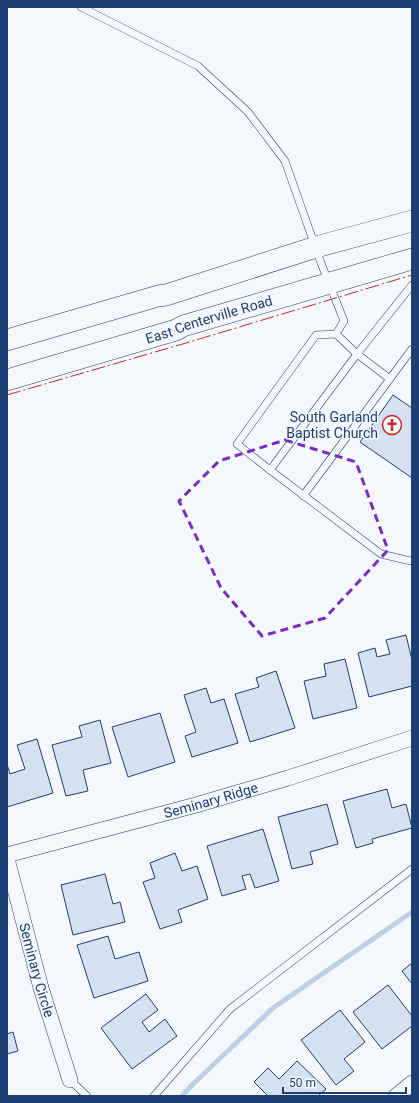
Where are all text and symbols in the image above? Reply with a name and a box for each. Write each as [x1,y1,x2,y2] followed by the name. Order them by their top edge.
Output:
[144,292,274,347] street label: East Centerville Road
[286,409,378,441] place label: South Garland Baptist Church
[381,414,403,436] church icon: South Garland Baptist Church
[162,779,260,821] street label: Seminary Ridge
[16,921,58,1019] street label: Seminary Circle
[283,1069,406,1095] scale bar
[289,1076,316,1090] text: 50 m

